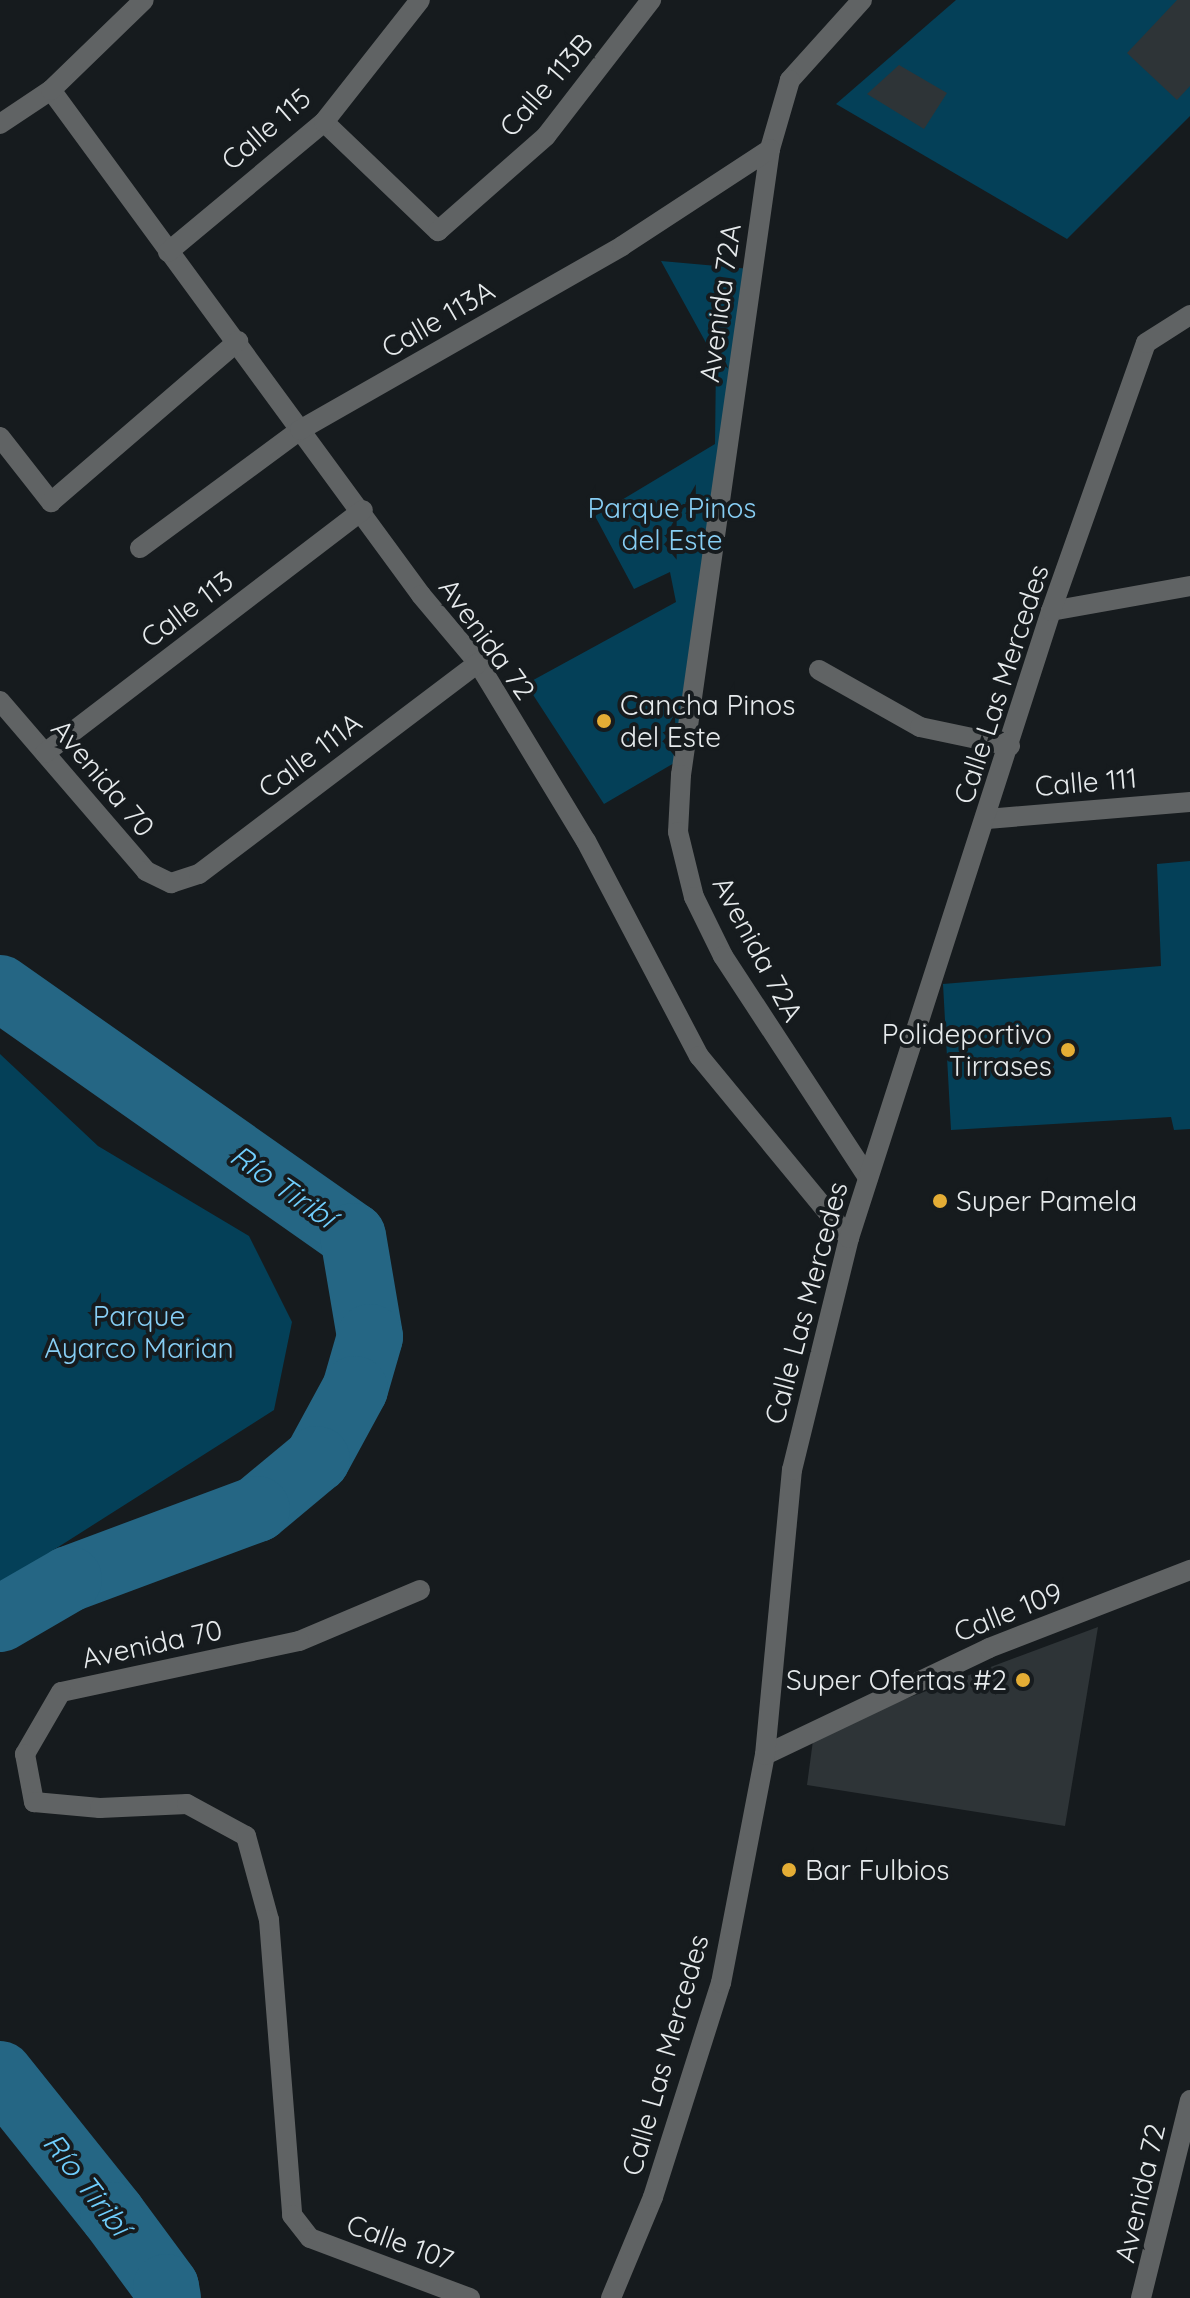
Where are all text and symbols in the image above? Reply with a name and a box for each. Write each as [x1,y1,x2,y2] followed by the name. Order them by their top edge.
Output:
[492,27,600,143] street label: Calle 113B
[214,81,318,177] street label: Calle 115
[692,222,748,384] street label: Avenida 72A
[376,273,500,365] street label: Calle 113A
[588,491,756,557] park label: Parque Pinos del Este
[946,560,1056,808] street label: Calle Las Mercedes
[134,563,240,655] street label: Calle 113
[432,572,542,706] street label: Avenida 72
[620,688,795,754] place label: Cancha Pinos del Este
[252,705,368,805] street label: Calle 111A
[595,712,613,730] marker: Cancha Pinos del Este
[44,713,162,843] street label: Avenida 70
[1034,761,1138,803] street label: Calle 111
[706,871,810,1027] street label: Avenida 72A
[882,1017,1052,1083] place label: Polideportivo Tirrases
[1059,1041,1077,1059] marker: Polideportivo Tirrases
[224,1137,342,1235] water label: Río Tiribí
[758,1178,854,1428] street label: Calle Las Mercedes
[956,1184,1137,1218] place label: Super Pamela
[931,1192,949,1210] marker: Super Pamela
[44,1299,234,1365] park label: Parque Ayarco Marian
[949,1575,1067,1649] street label: Calle 109
[79,1613,225,1675] street label: Avenida 70
[786,1663,1007,1697] place label: Super Ofertas #2
[1014,1671,1032,1689] marker: Super Ofertas #2
[805,1853,949,1887] place label: Bar Fulbios
[780,1861,798,1879] marker: Bar Fulbios
[614,1931,716,2179] street label: Calle Las Mercedes
[1108,2120,1172,2266] street label: Avenida 72
[36,2126,138,2242] water label: Río Tiribí
[342,2207,458,2277] street label: Calle 107

